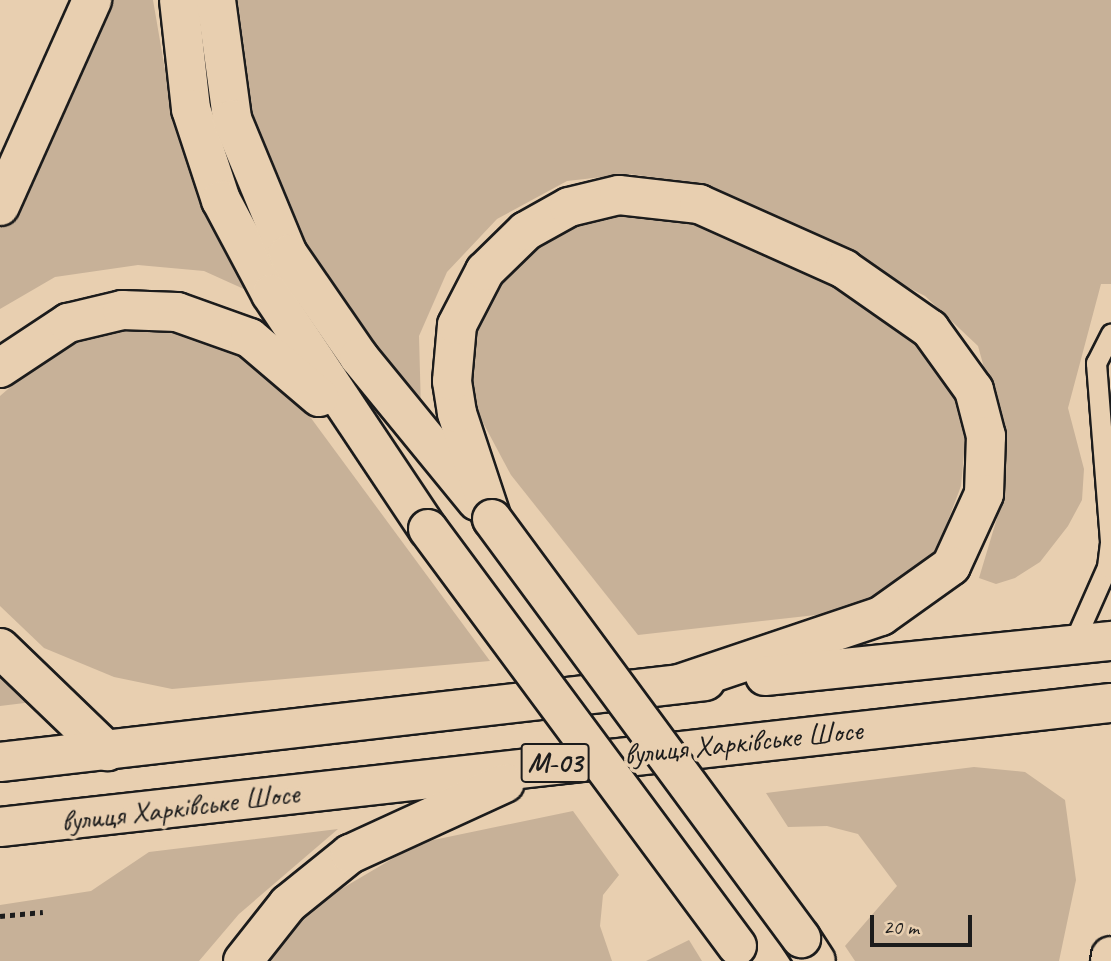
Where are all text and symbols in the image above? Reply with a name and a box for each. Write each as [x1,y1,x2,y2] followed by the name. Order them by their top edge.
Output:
[622,712,864,772] street label: вулиця Харківське Шосе
[520,738,590,788] road number: М-03
[59,775,301,839] street label: вулиця Харківське Шосе
[873,902,974,946] scale bar
[883,914,919,940] text: 20 m

